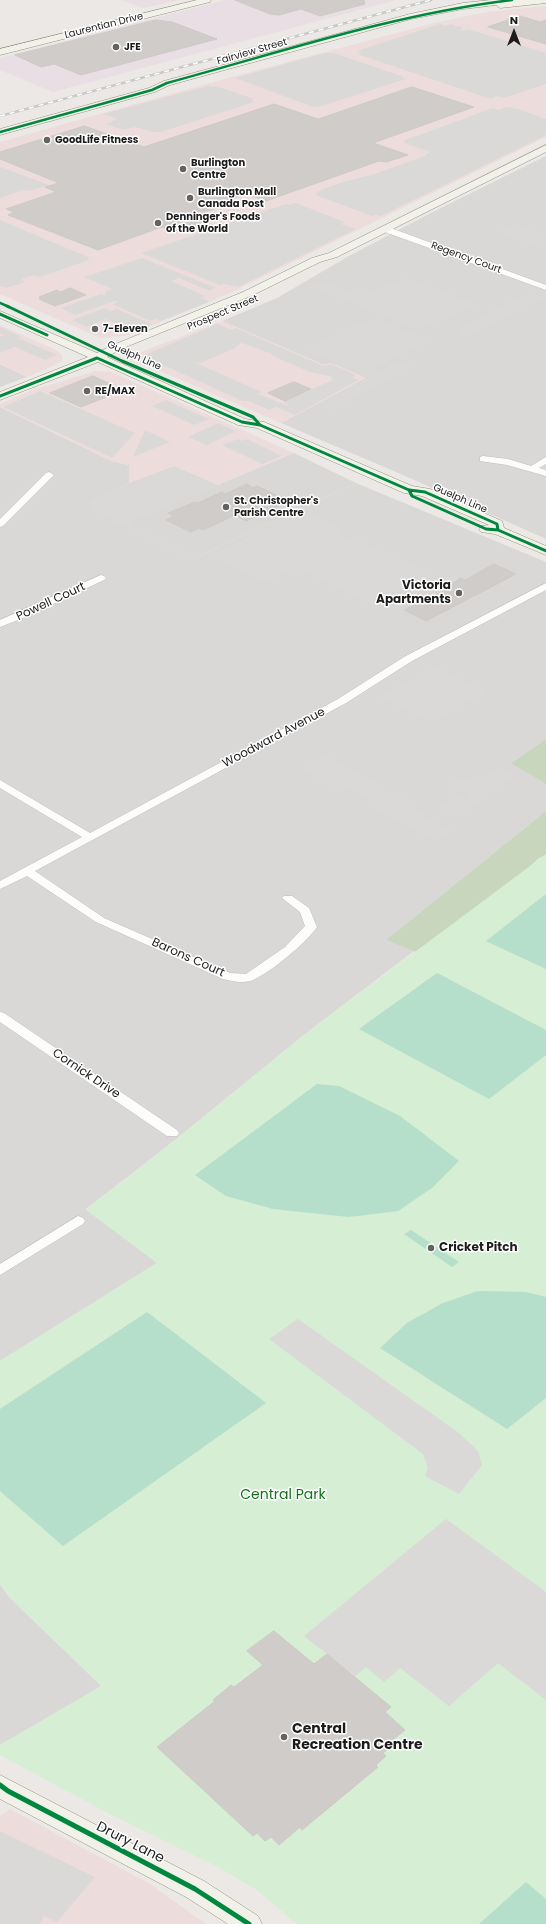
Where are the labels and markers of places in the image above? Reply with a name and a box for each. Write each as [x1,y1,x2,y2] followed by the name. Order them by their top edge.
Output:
[124,41,141,53] place label: JFE
[111,42,121,52] marker: JFE
[55,134,138,146] place label: GoodLife Fitness
[42,135,52,145] marker: GoodLife Fitness
[191,157,245,180] place label: Burlington Centre
[178,164,188,174] marker: Burlington Centre
[198,186,276,210] place label: Burlington Mall Canada Post
[185,193,195,203] marker: Burlington Mall Canada Post
[166,211,260,234] place label: Denninger's Foods of the World
[153,218,163,228] marker: Denninger's Foods of the World
[103,323,148,335] place label: 7-Eleven
[90,324,100,334] marker: 7-Eleven
[95,385,135,397] place label: RE/MAX
[82,386,92,396] marker: RE/MAX
[234,495,319,518] place label: St. Christopher's Parish Centre
[221,502,231,512] marker: St. Christopher's Parish Centre
[376,579,451,607] place label: Victoria Apartments
[454,588,464,598] marker: Victoria Apartments
[439,1241,518,1255] place label: Cricket Pitch
[426,1243,436,1253] marker: Cricket Pitch
[292,1721,423,1754] place label: Central Recreation Centre
[279,1732,289,1742] marker: Central Recreation Centre

